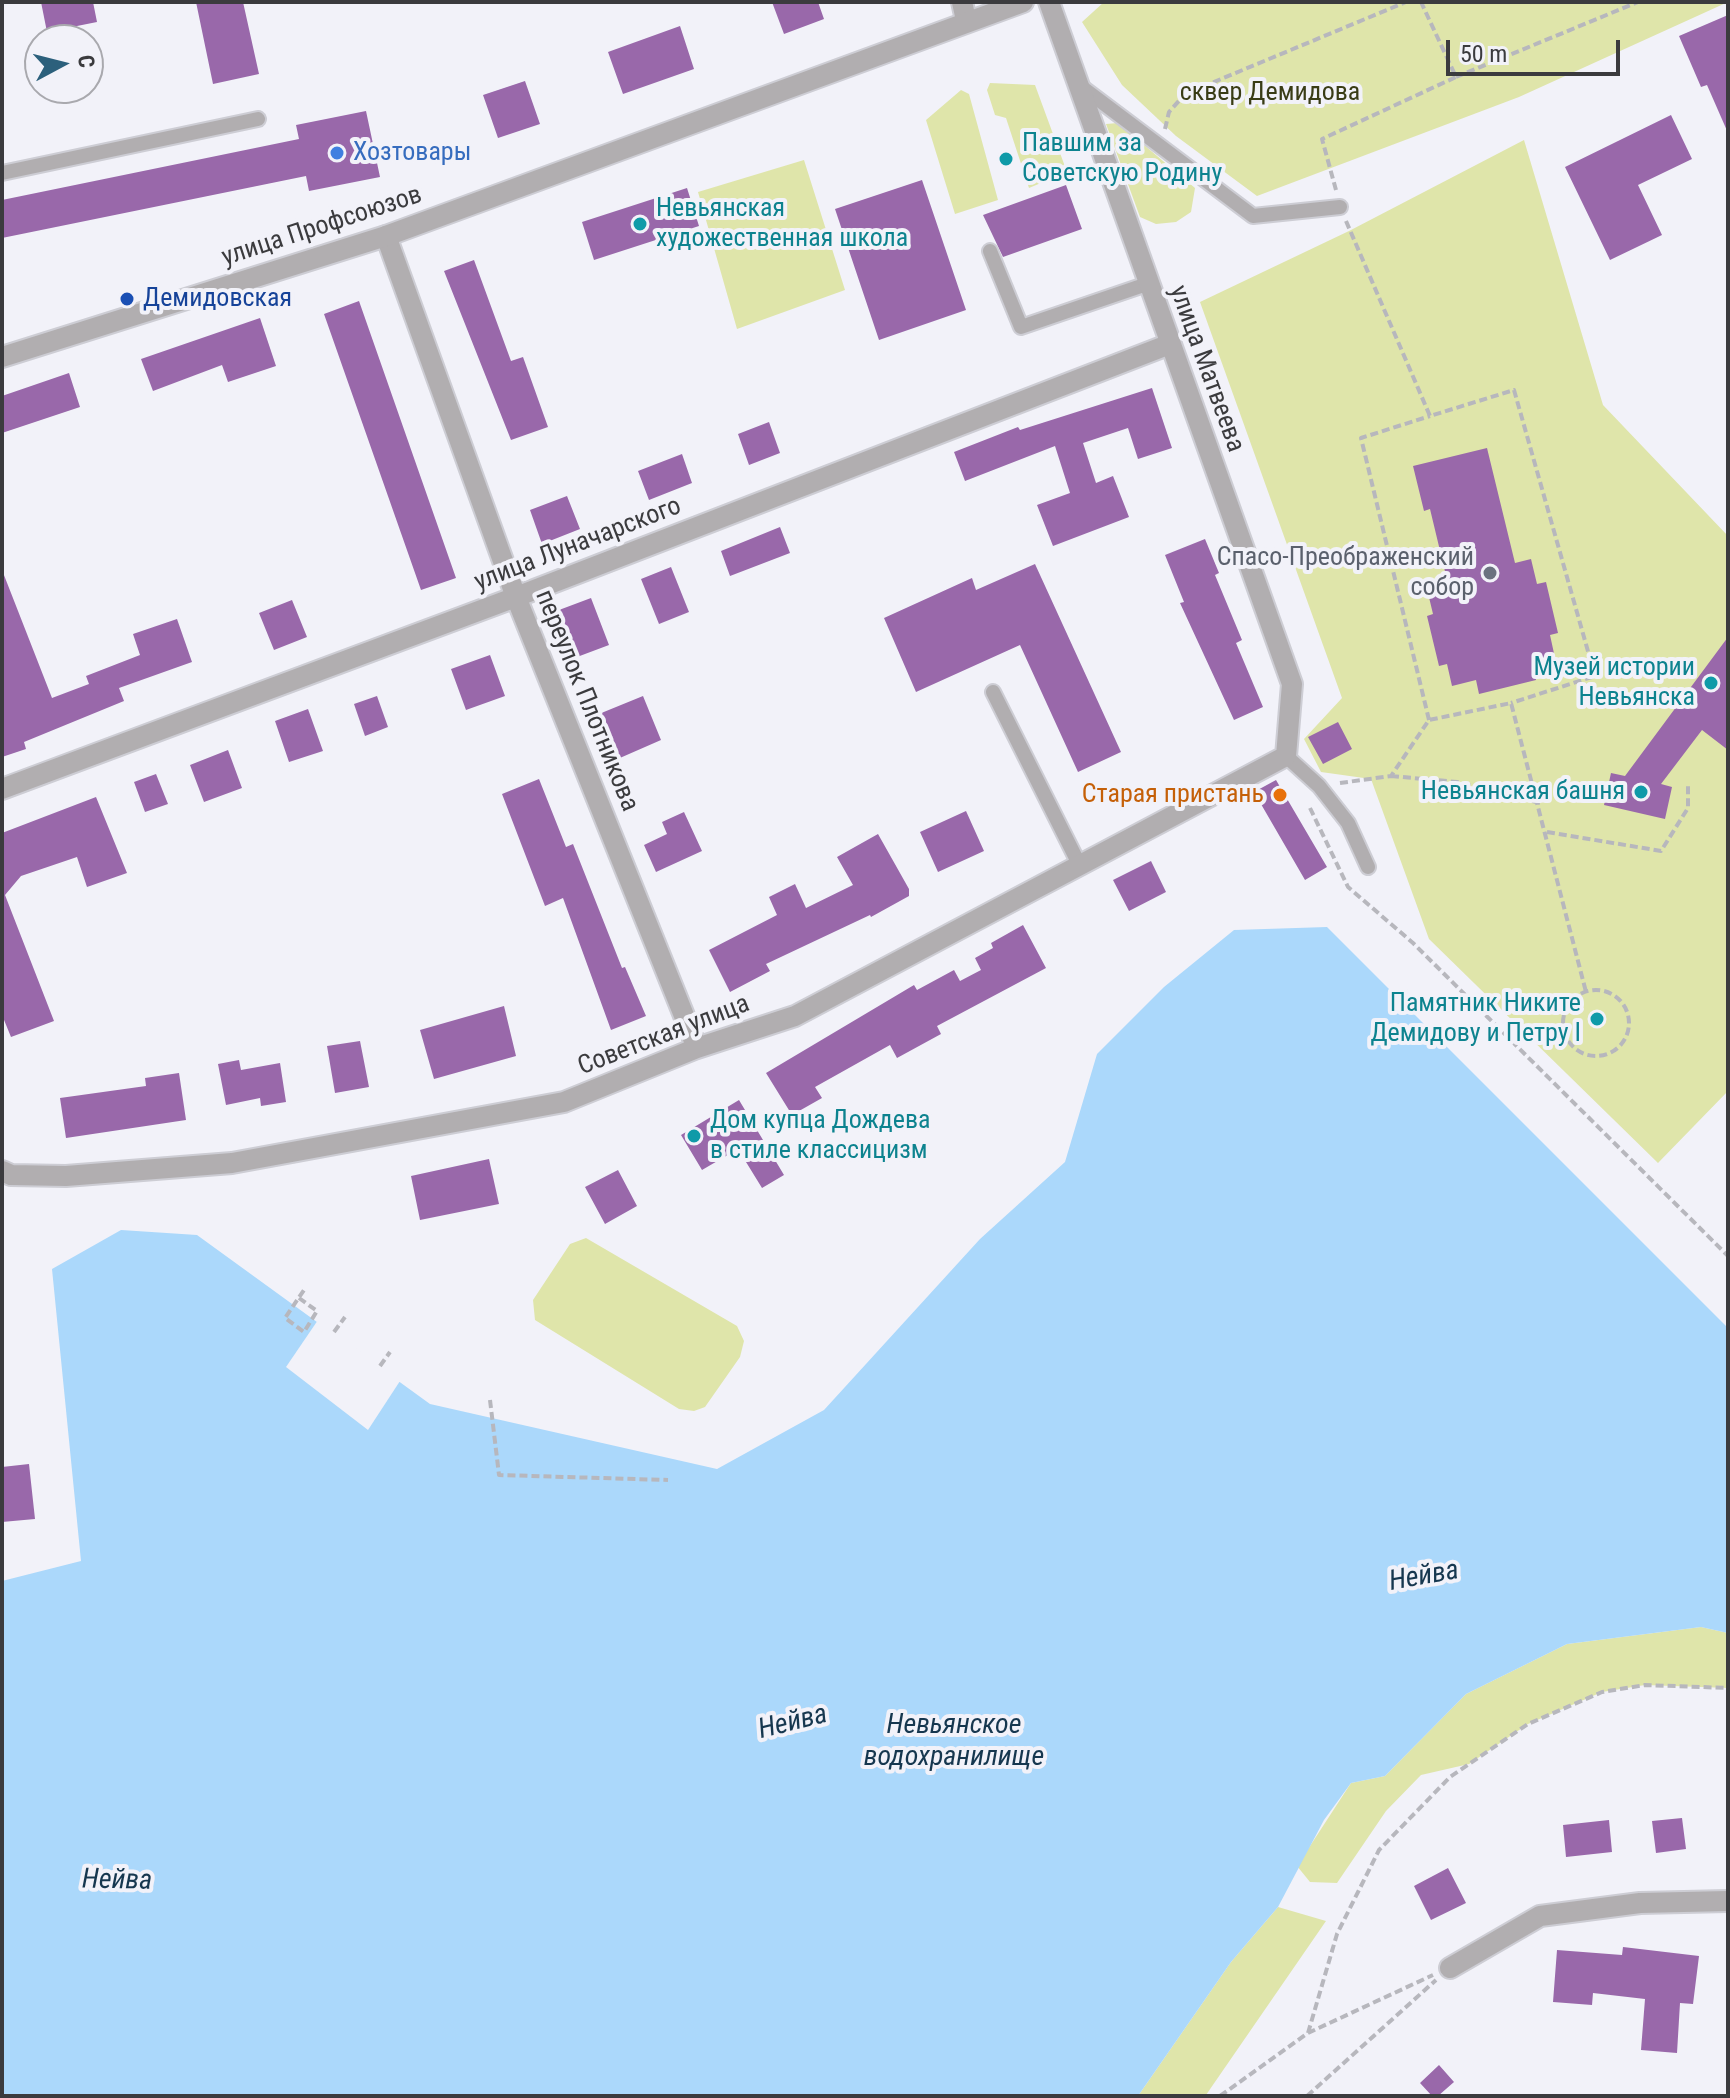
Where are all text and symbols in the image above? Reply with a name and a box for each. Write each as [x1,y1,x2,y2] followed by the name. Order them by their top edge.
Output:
[24,24,104,104] north arrow
[1450,24,1624,74] scale bar
[1460,40,1507,68] text: 50 m
[73,54,100,69] text: С
[1180,77,1360,109] park label: сквер Демидова
[1022,128,1222,190] place label: Павшим за Советскую Родину
[353,137,471,169] place label: Хозтовары
[328,144,346,162] marker: Хозтовары
[997,150,1015,168] marker: Павшим за Советскую Родину
[218,180,426,274] street label: улица Профсоюзов
[656,193,908,254] place label: Невьянская художественная школа
[631,215,649,233] marker: Невьянская художественная школа
[1161,282,1251,456] street label: улица Матвеева
[143,283,292,315] place label: Демидовская
[118,290,136,308] marker: Демидовская
[470,491,686,599] street label: улица Луначарского
[1217,542,1474,604] place label: Спасо-Преображенский собор
[1481,564,1499,582] marker: Спасо-Преображенский собор
[527,586,645,816] street label: переулок Плотникова
[1533,652,1695,714] place label: Музей истории Невьянска
[1702,674,1720,692] marker: Музей истории Невьянска
[1421,776,1625,808] place label: Невьянская башня
[1082,779,1264,811] place label: Старая пристань
[1632,783,1650,801] marker: Невьянская башня
[1271,786,1289,804] marker: Старая пристань
[1370,988,1581,1050] place label: Памятник Никите Демидову и Петру I
[574,989,754,1083] street label: Советская улица
[1588,1010,1606,1028] marker: Памятник Никите Демидову и Петру I
[710,1105,930,1166] place label: Дом купца Дождева в стиле классицизм
[685,1127,703,1145] marker: Дом купца Дождева в стиле классицизм
[1387,1554,1461,1600] water label: Нейва
[755,1698,831,1748] water label: Нейва
[864,1709,1044,1775] water label: Невьянское водохранилище
[82,1864,152,1898] water label: Нейва

